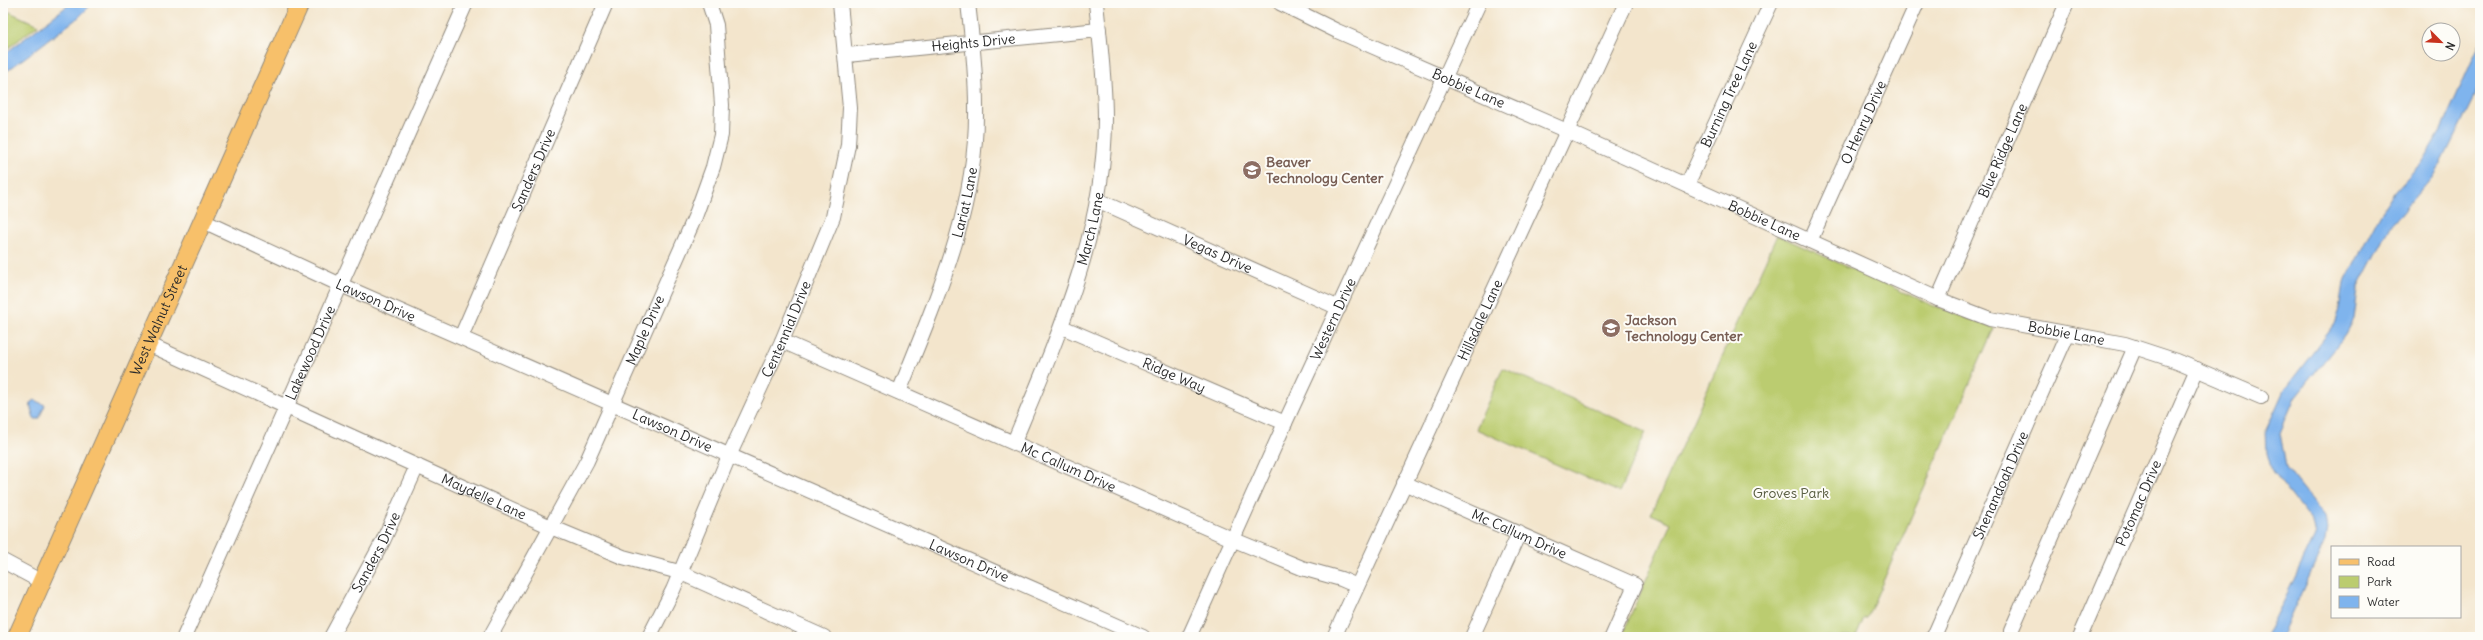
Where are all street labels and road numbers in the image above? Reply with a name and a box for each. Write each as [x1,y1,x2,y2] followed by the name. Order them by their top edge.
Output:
[931,29,1016,56] street label: Heights Drive
[1697,38,1761,150] street label: Burning Tree Lane
[1429,64,1508,112] street label: Bobbie Lane
[1837,78,1890,167] street label: O Henry Drive
[1974,100,2031,201] street label: Blue Ridge Lane
[508,126,559,214] street label: Sanders Drive
[948,166,981,240] street label: Lariat Lane
[1073,191,1107,267] street label: March Lane
[1725,196,1804,245] street label: Bobbie Lane
[1180,230,1255,277] street label: Vegas Drive
[126,262,191,378] street label: West Walnut Street
[333,275,418,326] street label: Lawson Drive
[1306,275,1360,363] street label: Western Drive
[1454,277,1506,363] street label: Hillsdale Lane
[757,278,815,381] street label: Centennial Drive
[622,293,668,368] street label: Maple Drive
[282,303,339,403] street label: Lakewood Drive
[2027,317,2106,349] street label: Bobbie Lane
[1140,354,1208,397] street label: Ridge Way
[630,405,715,456] street label: Lawson Drive
[1969,428,2032,542] street label: Shenandoah Drive
[1018,438,1119,496] street label: Mc Callum Drive
[2112,457,2165,549] street label: Potomac Drive
[439,470,529,524] street label: Maydelle Lane
[1469,505,1570,563] street label: Mc Callum Drive
[348,509,404,596] street label: Sanders Drive
[926,535,1012,586] street label: Lawson Drive

